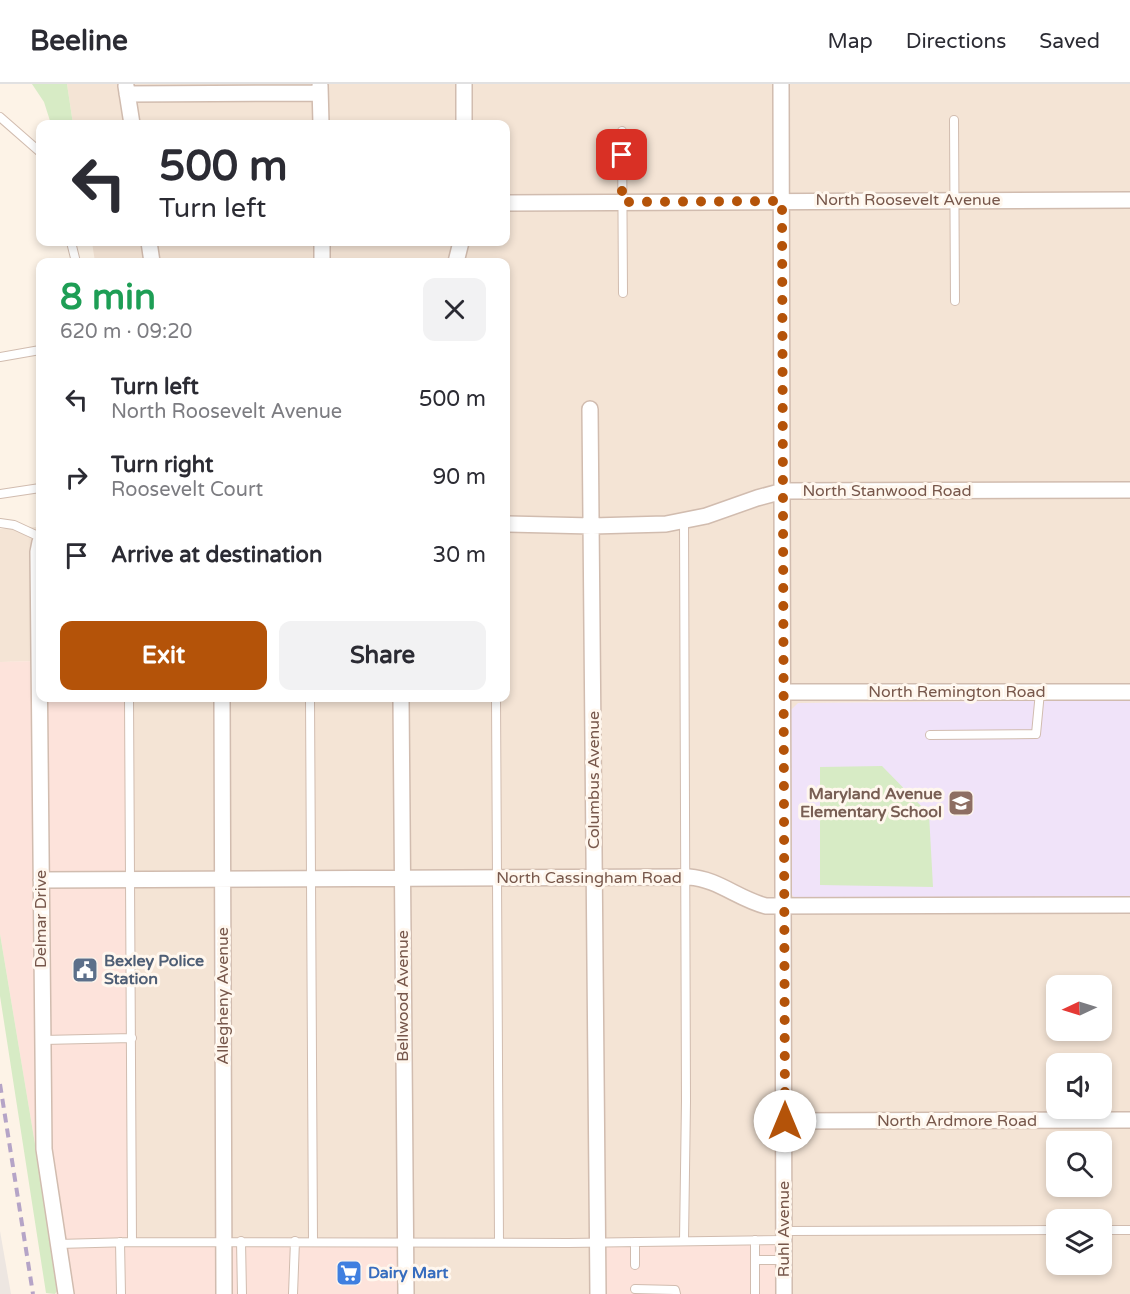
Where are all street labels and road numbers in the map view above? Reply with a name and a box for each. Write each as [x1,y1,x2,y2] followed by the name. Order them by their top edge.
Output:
[816,190,1000,210] street label: North Roosevelt Avenue
[802,481,972,501] street label: North Stanwood Road
[868,682,1046,702] street label: North Remington Road
[584,711,604,849] street label: Columbus Avenue
[496,868,682,888] street label: North Cassingham Road
[31,870,51,968] street label: Delmar Drive
[213,927,233,1065] street label: Allegheny Avenue
[393,930,413,1062] street label: Bellwood Avenue
[877,1111,1037,1131] street label: North Ardmore Road
[774,1181,794,1277] street label: Ruhl Avenue

